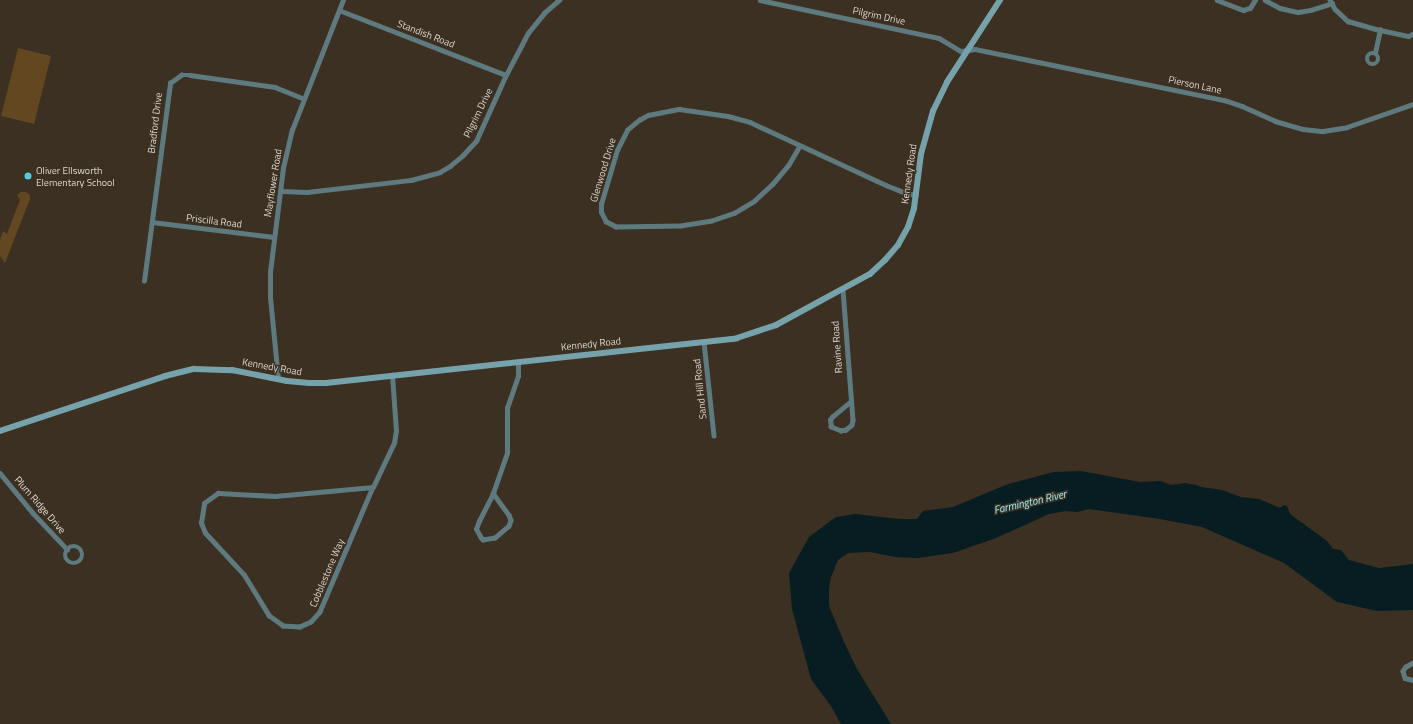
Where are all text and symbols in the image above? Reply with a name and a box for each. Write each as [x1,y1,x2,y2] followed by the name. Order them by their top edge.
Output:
[852,5,906,27] street label: Pilgrim Drive
[396,18,456,50] street label: Standish Road
[1167,73,1223,97] street label: Pierson Lane
[461,86,495,140] street label: Pilgrim Drive
[145,92,165,154] street label: Bradford Drive
[588,137,618,203] street label: Glenwood Drive
[899,143,919,205] street label: Kennedy Road
[262,148,284,218] street label: Mayflower Road
[36,164,115,188] place label: Oliver Ellsworth Elementary School
[23,171,33,181] marker: Oliver Ellsworth Elementary School
[185,212,243,230] street label: Priscilla Road
[829,320,845,374] street label: Ravine Road
[560,335,622,353] street label: Kennedy Road
[241,356,303,378] street label: Kennedy Road
[691,358,709,420] street label: Sand Hill Road
[12,474,68,536] street label: Plum Ridge Drive
[992,487,1068,517] water label: Farmington River
[307,537,347,609] street label: Cobblestone Way

